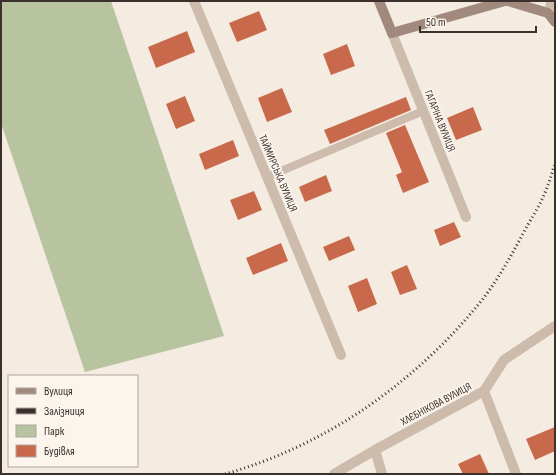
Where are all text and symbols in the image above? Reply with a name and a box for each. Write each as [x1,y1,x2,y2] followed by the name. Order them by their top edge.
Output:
[420,8,536,34] scale bar
[426,15,446,30] text: 50 m
[422,88,458,154] street label: ГАГАРІНА ВУЛИЦЯ
[256,132,301,213] street label: ТАЙМИРСЬКА ВУЛИЦЯ
[8,375,138,467] legend
[397,380,474,429] street label: ХЛЄБНІКОВА ВУЛИЦЯ
[44,384,73,399] text: Вулиця
[44,404,85,419] text: Залізниця
[44,424,65,439] text: Парк
[44,444,75,459] text: Будівля

